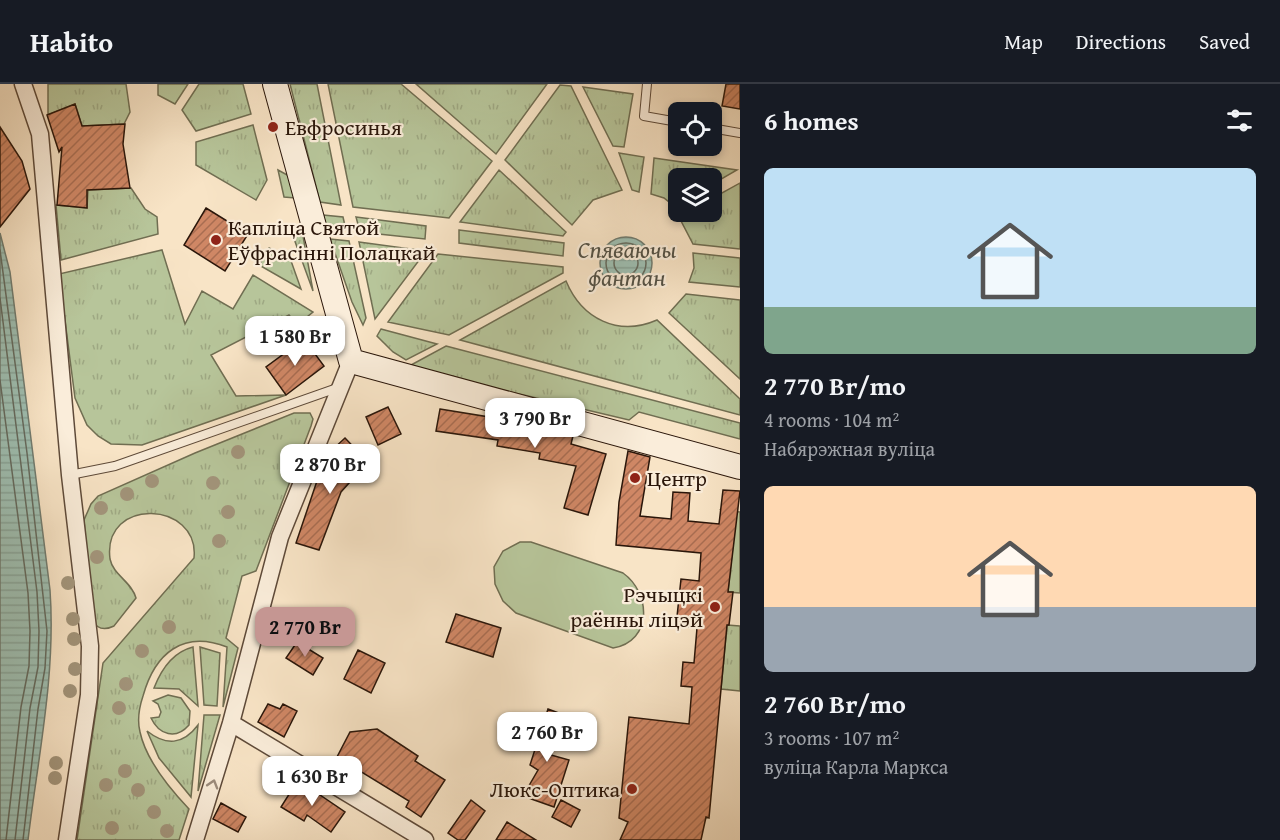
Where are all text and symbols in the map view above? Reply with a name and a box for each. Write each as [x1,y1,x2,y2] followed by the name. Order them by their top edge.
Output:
[30,21,113,62] text: Habito
[1004,26,1043,57] text: Map
[1076,26,1166,57] text: Directions
[1199,26,1250,57] text: Saved
[764,101,859,140] text: 6 homes
[668,102,722,222] map controls
[668,102,722,156] button: locate
[1223,104,1256,137] icon: filters
[285,111,402,143] place label: Евфросинья
[266,120,280,134] marker: Евфросинья
[668,168,722,222] button: layers
[956,207,1064,315] icon: home
[228,211,435,268] place label: Капліца Святой Еўфрасінні Полацкай
[578,232,676,295] water label: Спяваючы фантан
[209,233,223,247] marker: Капліца Святой Еўфрасінні Полацкай
[233,316,357,367] pin: 1 580 Br
[259,321,331,350] text: 1 580 Br
[764,366,906,405] text: 2 770 Br/mo
[473,398,597,449] pin: 3 790 Br
[499,403,571,432] text: 3 790 Br
[764,405,899,434] text: 4 rooms · 104 m²
[764,434,935,463] text: Набярэжная вуліца
[268,444,392,495] pin: 2 870 Br
[294,449,366,478] text: 2 870 Br
[647,462,707,494] place label: Центр
[628,471,642,485] marker: Центр
[956,525,1064,633] icon: home
[570,578,703,635] place label: Рэчыцкі раённы ліцэй
[708,600,722,614] marker: Рэчыцкі раённы ліцэй
[243,607,367,658] pin: 2 770 Br
[269,612,341,641] text: 2 770 Br
[764,684,906,723] text: 2 760 Br/mo
[485,712,609,763] pin: 2 760 Br
[511,717,583,746] text: 2 760 Br
[764,723,899,752] text: 3 rooms · 107 m²
[764,752,948,781] text: вуліца Карла Маркса
[250,756,374,807] pin: 1 630 Br
[276,761,348,790] text: 1 630 Br
[490,773,621,805] place label: Люкс-Оптика
[205,779,218,790] one-way arrow
[625,782,639,796] marker: Люкс-Оптика

